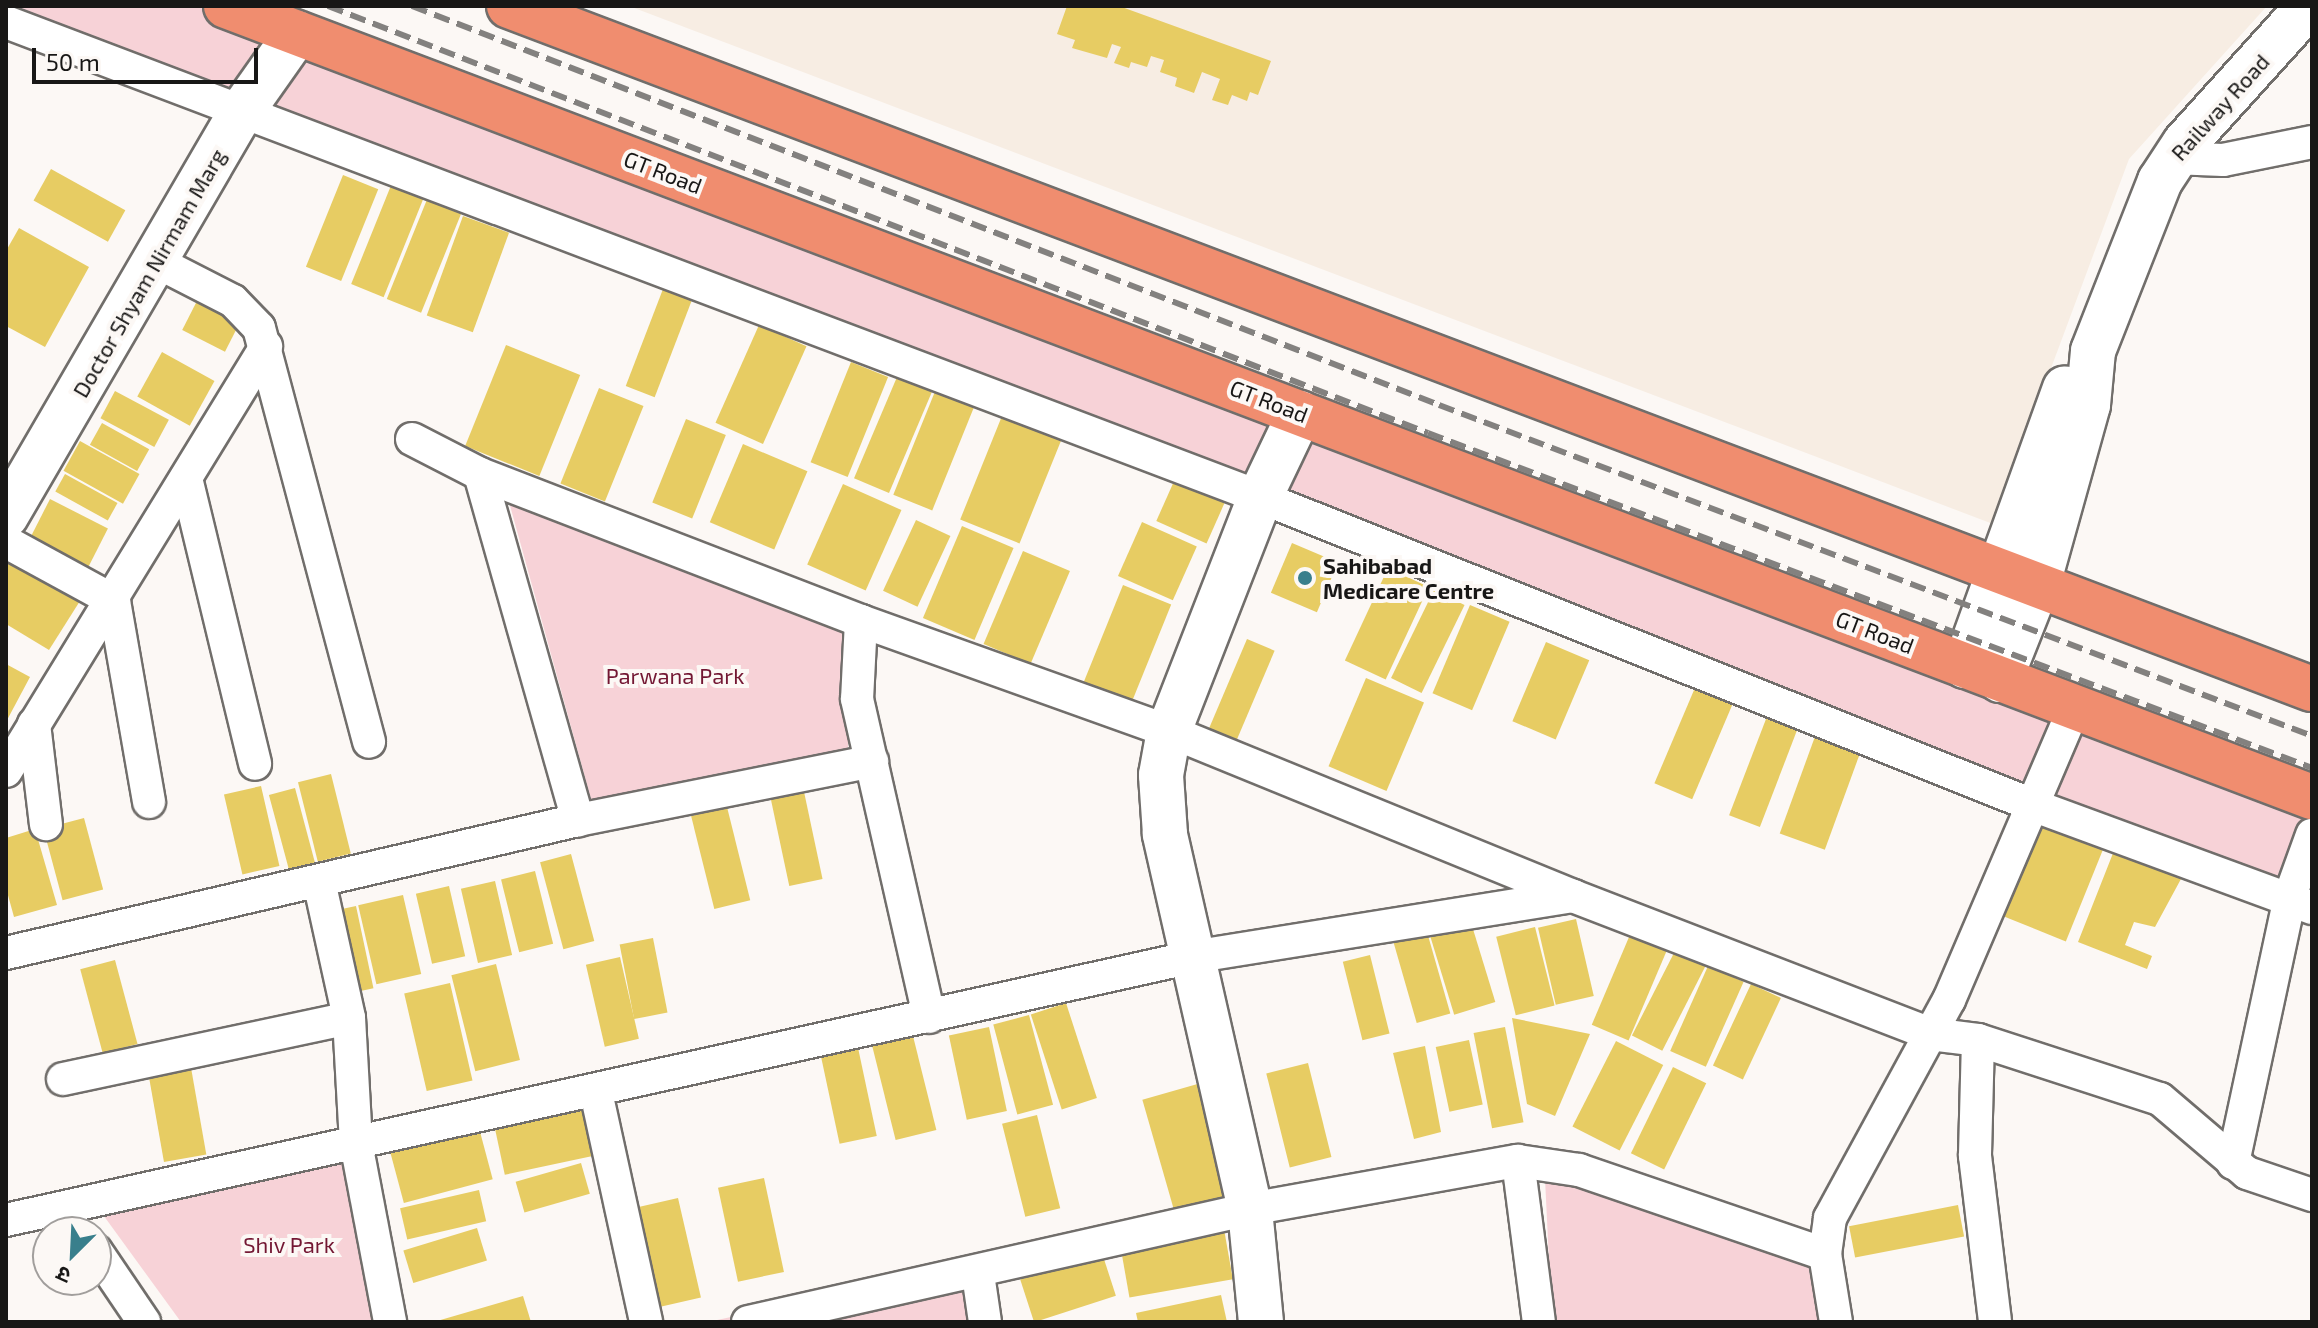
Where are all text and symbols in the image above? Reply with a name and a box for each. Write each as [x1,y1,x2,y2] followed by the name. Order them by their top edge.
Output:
[36,32,262,82] scale bar
[46,47,100,76] text: 50 m
[2165,48,2275,166] street label: Railway Road
[67,144,231,402] street label: Doctor Shyam Nirmam Marg
[620,145,706,199] street label: GT Road
[1226,374,1312,428] street label: GT Road
[1323,552,1494,604] place label: Sahibabad Medicare Centre
[1294,567,1316,589] marker: Sahibabad Medicare Centre
[1832,605,1918,659] street label: GT Road
[606,663,744,689] park label: Parwana Park
[32,1216,112,1296] north arrow
[243,1232,335,1258] park label: Shiv Park
[52,1262,74,1291] text: उ

